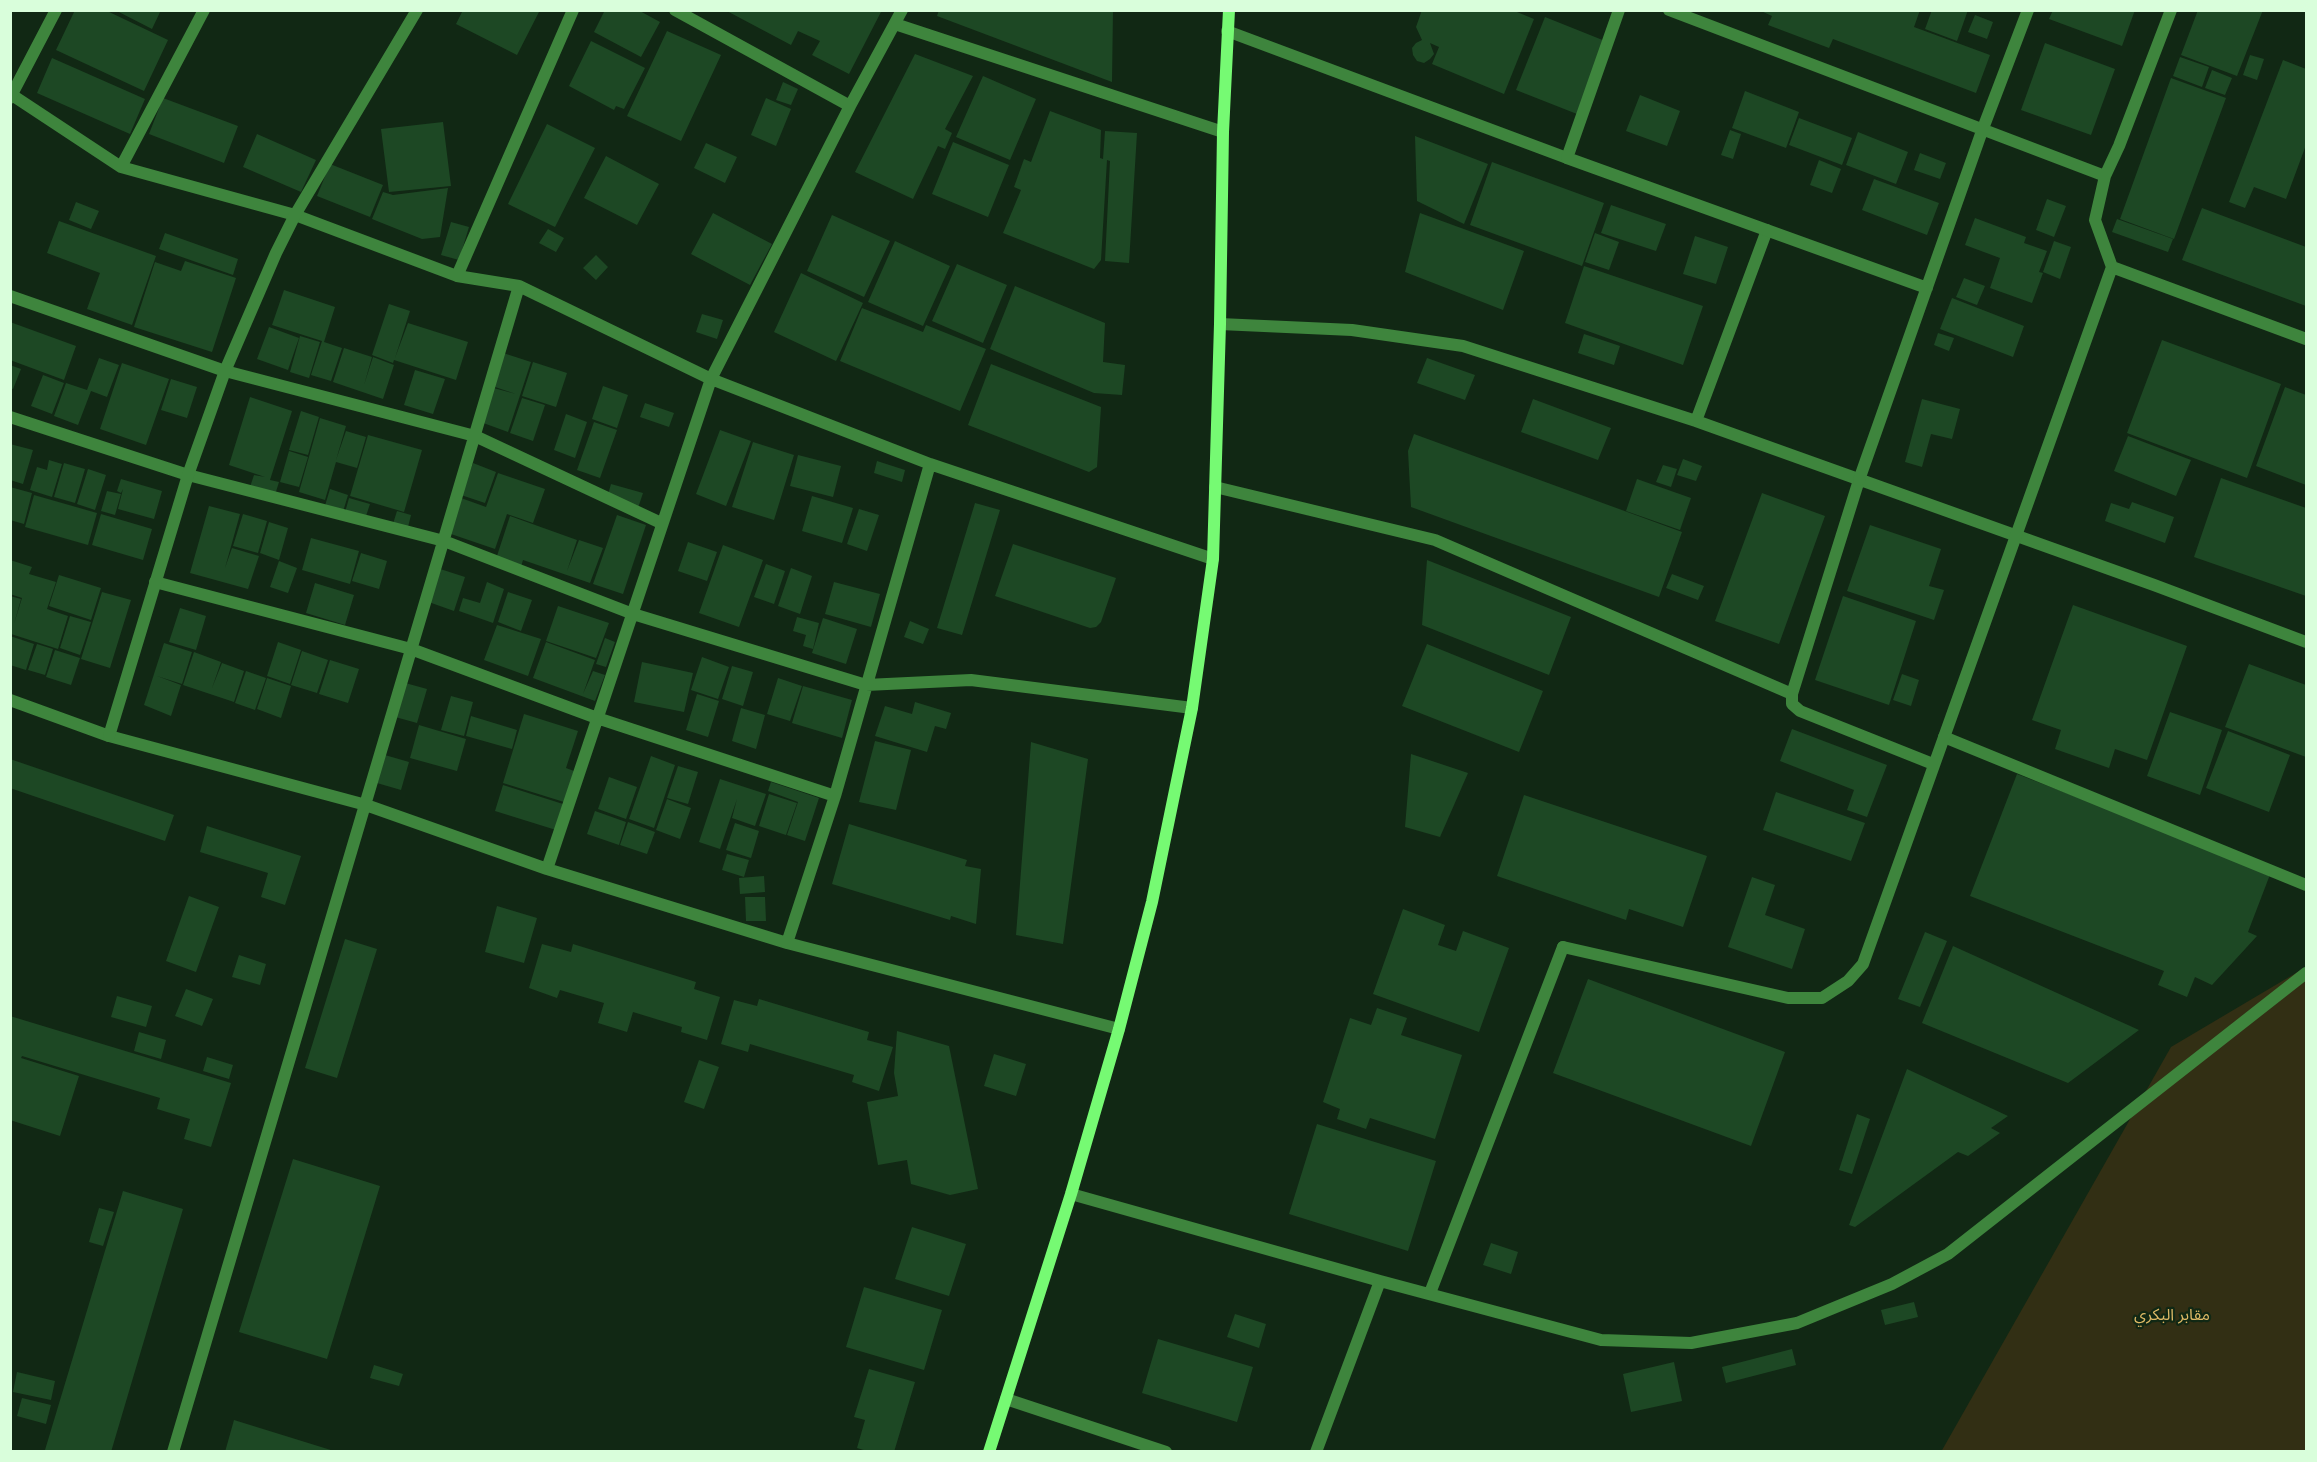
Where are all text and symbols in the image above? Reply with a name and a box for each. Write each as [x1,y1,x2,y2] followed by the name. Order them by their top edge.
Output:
[2134,1306,2210,1326] park label: مقابر البكري

